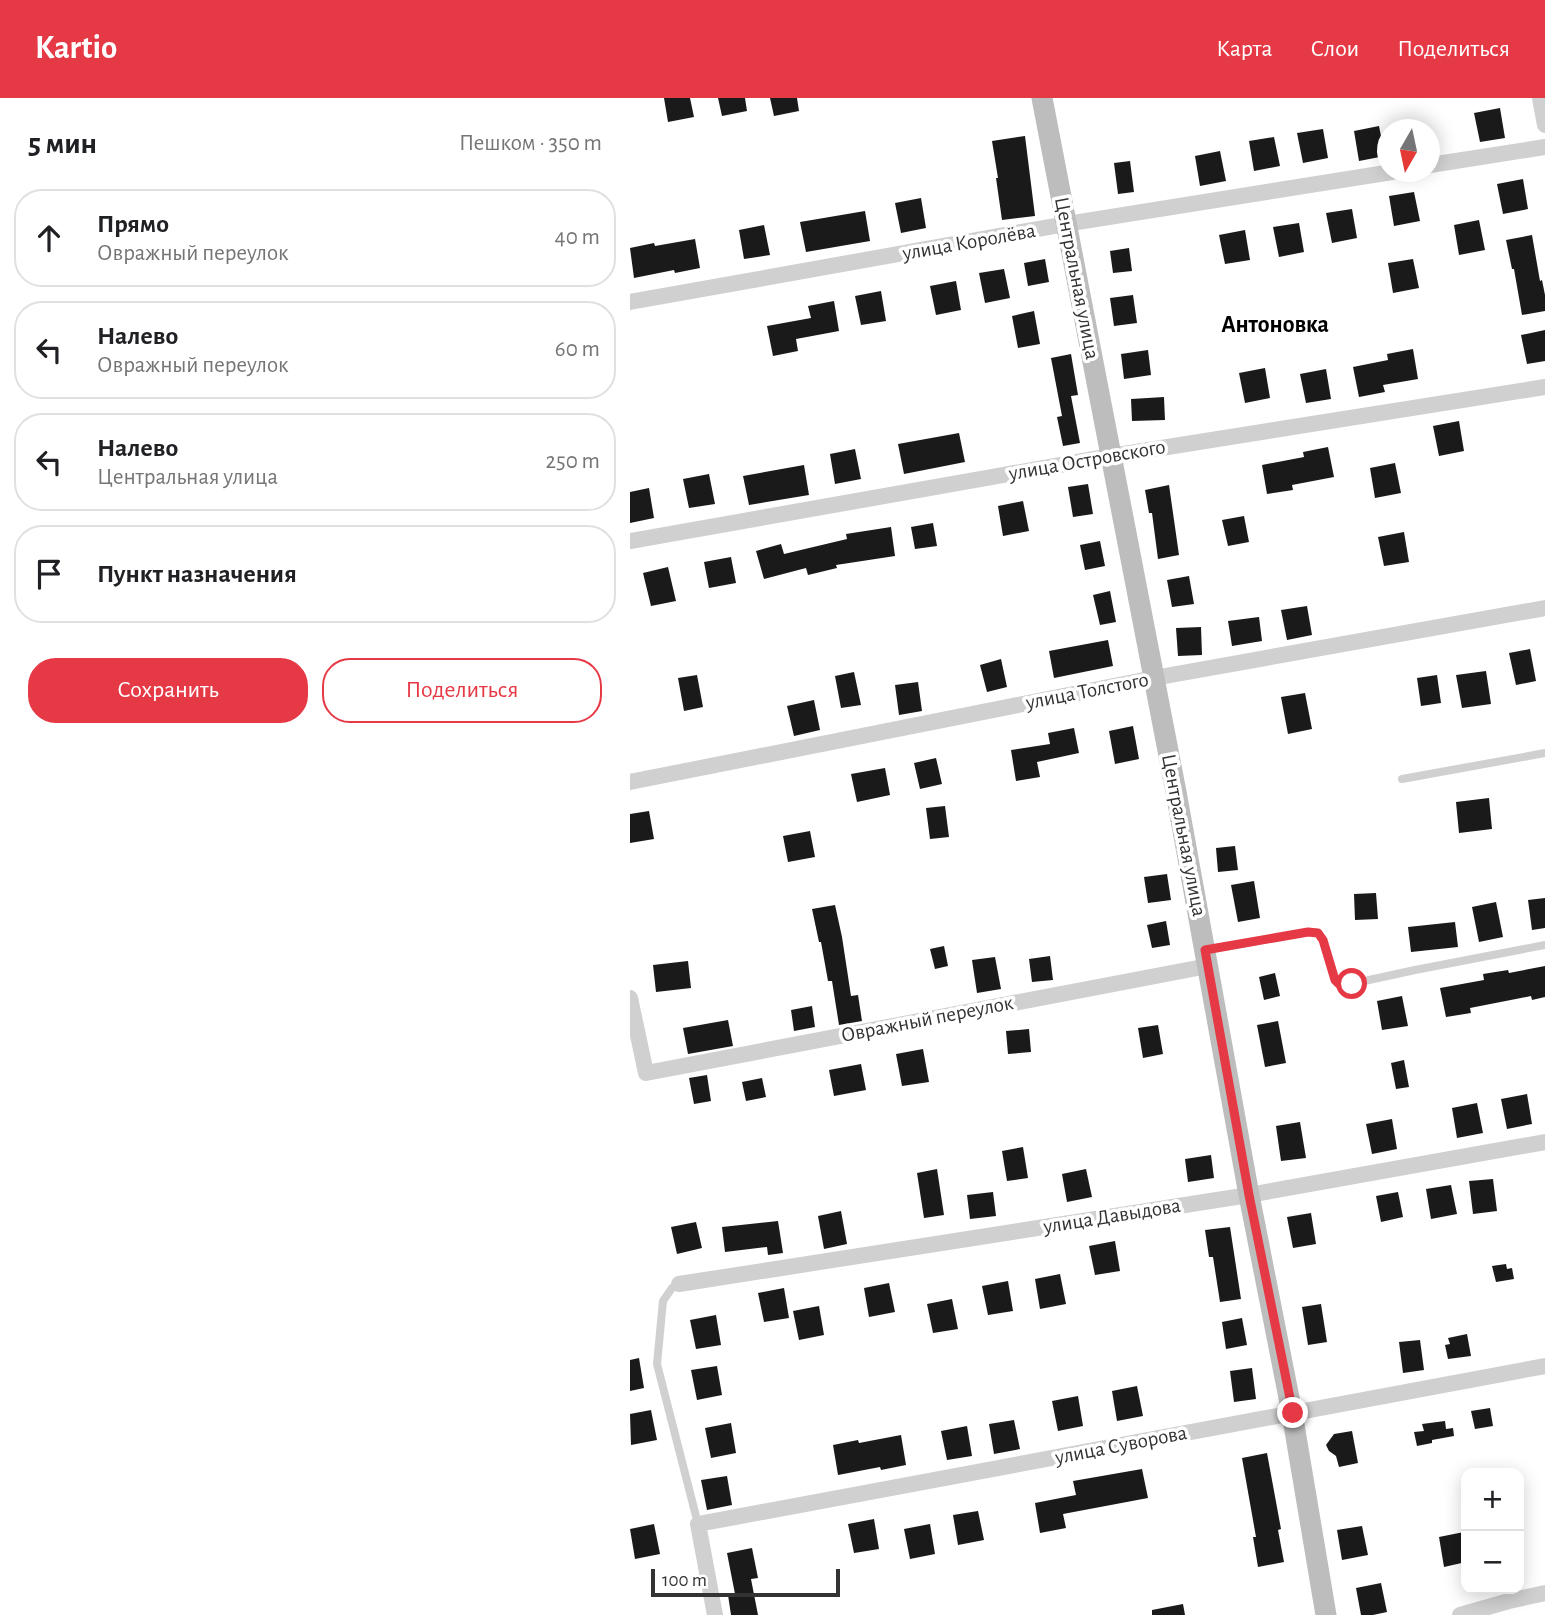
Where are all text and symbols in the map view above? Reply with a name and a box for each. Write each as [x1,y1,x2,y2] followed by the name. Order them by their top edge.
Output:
[35,32,117,65] text: Kartio
[1216,37,1272,61] text: Карта
[1310,37,1359,61] text: Слои
[1397,37,1510,61] text: Поделиться
[1377,119,1440,182] north arrow
[28,129,97,159] text: 5 мин
[459,132,602,155] text: Пешком · 350 m
[1051,195,1103,361] street label: Центральная улица
[97,211,169,237] text: Прямо
[30,219,68,257] icon: ahead
[900,220,1038,264] street label: улица Королёва
[555,226,600,249] text: 40 m
[97,242,289,265] text: Овражный переулок
[1221,313,1329,337] district label: Антоновка
[97,323,178,349] text: Налево
[30,331,68,369] icon: left
[555,338,600,361] text: 60 m
[97,354,289,377] text: Овражный переулок
[97,435,178,461] text: Налево
[1006,436,1167,484] street label: улица Островского
[30,443,68,481] icon: left
[546,450,600,473] text: 250 m
[97,466,278,489] text: Центральная улица
[30,555,68,593] icon: arrive
[97,561,297,587] text: Пункт назначения
[28,658,308,723] button: Сохранить
[322,658,602,723] button: Поделиться
[1023,669,1150,713] street label: улица Толстого
[1158,752,1210,918] street label: Центральная улица
[1336,968,1367,999] route start
[839,992,1015,1046] street label: Овражный переулок
[1041,1195,1183,1237] street label: улица Давыдова
[1277,1397,1308,1428] route end
[1052,1422,1189,1468] street label: улица Суворова
[1461,1468,1524,1594] map controls
[1461,1468,1524,1531] button: +
[1461,1531,1524,1594] button: −
[651,1566,840,1598] scale bar
[662,1571,707,1590] text: 100 m

